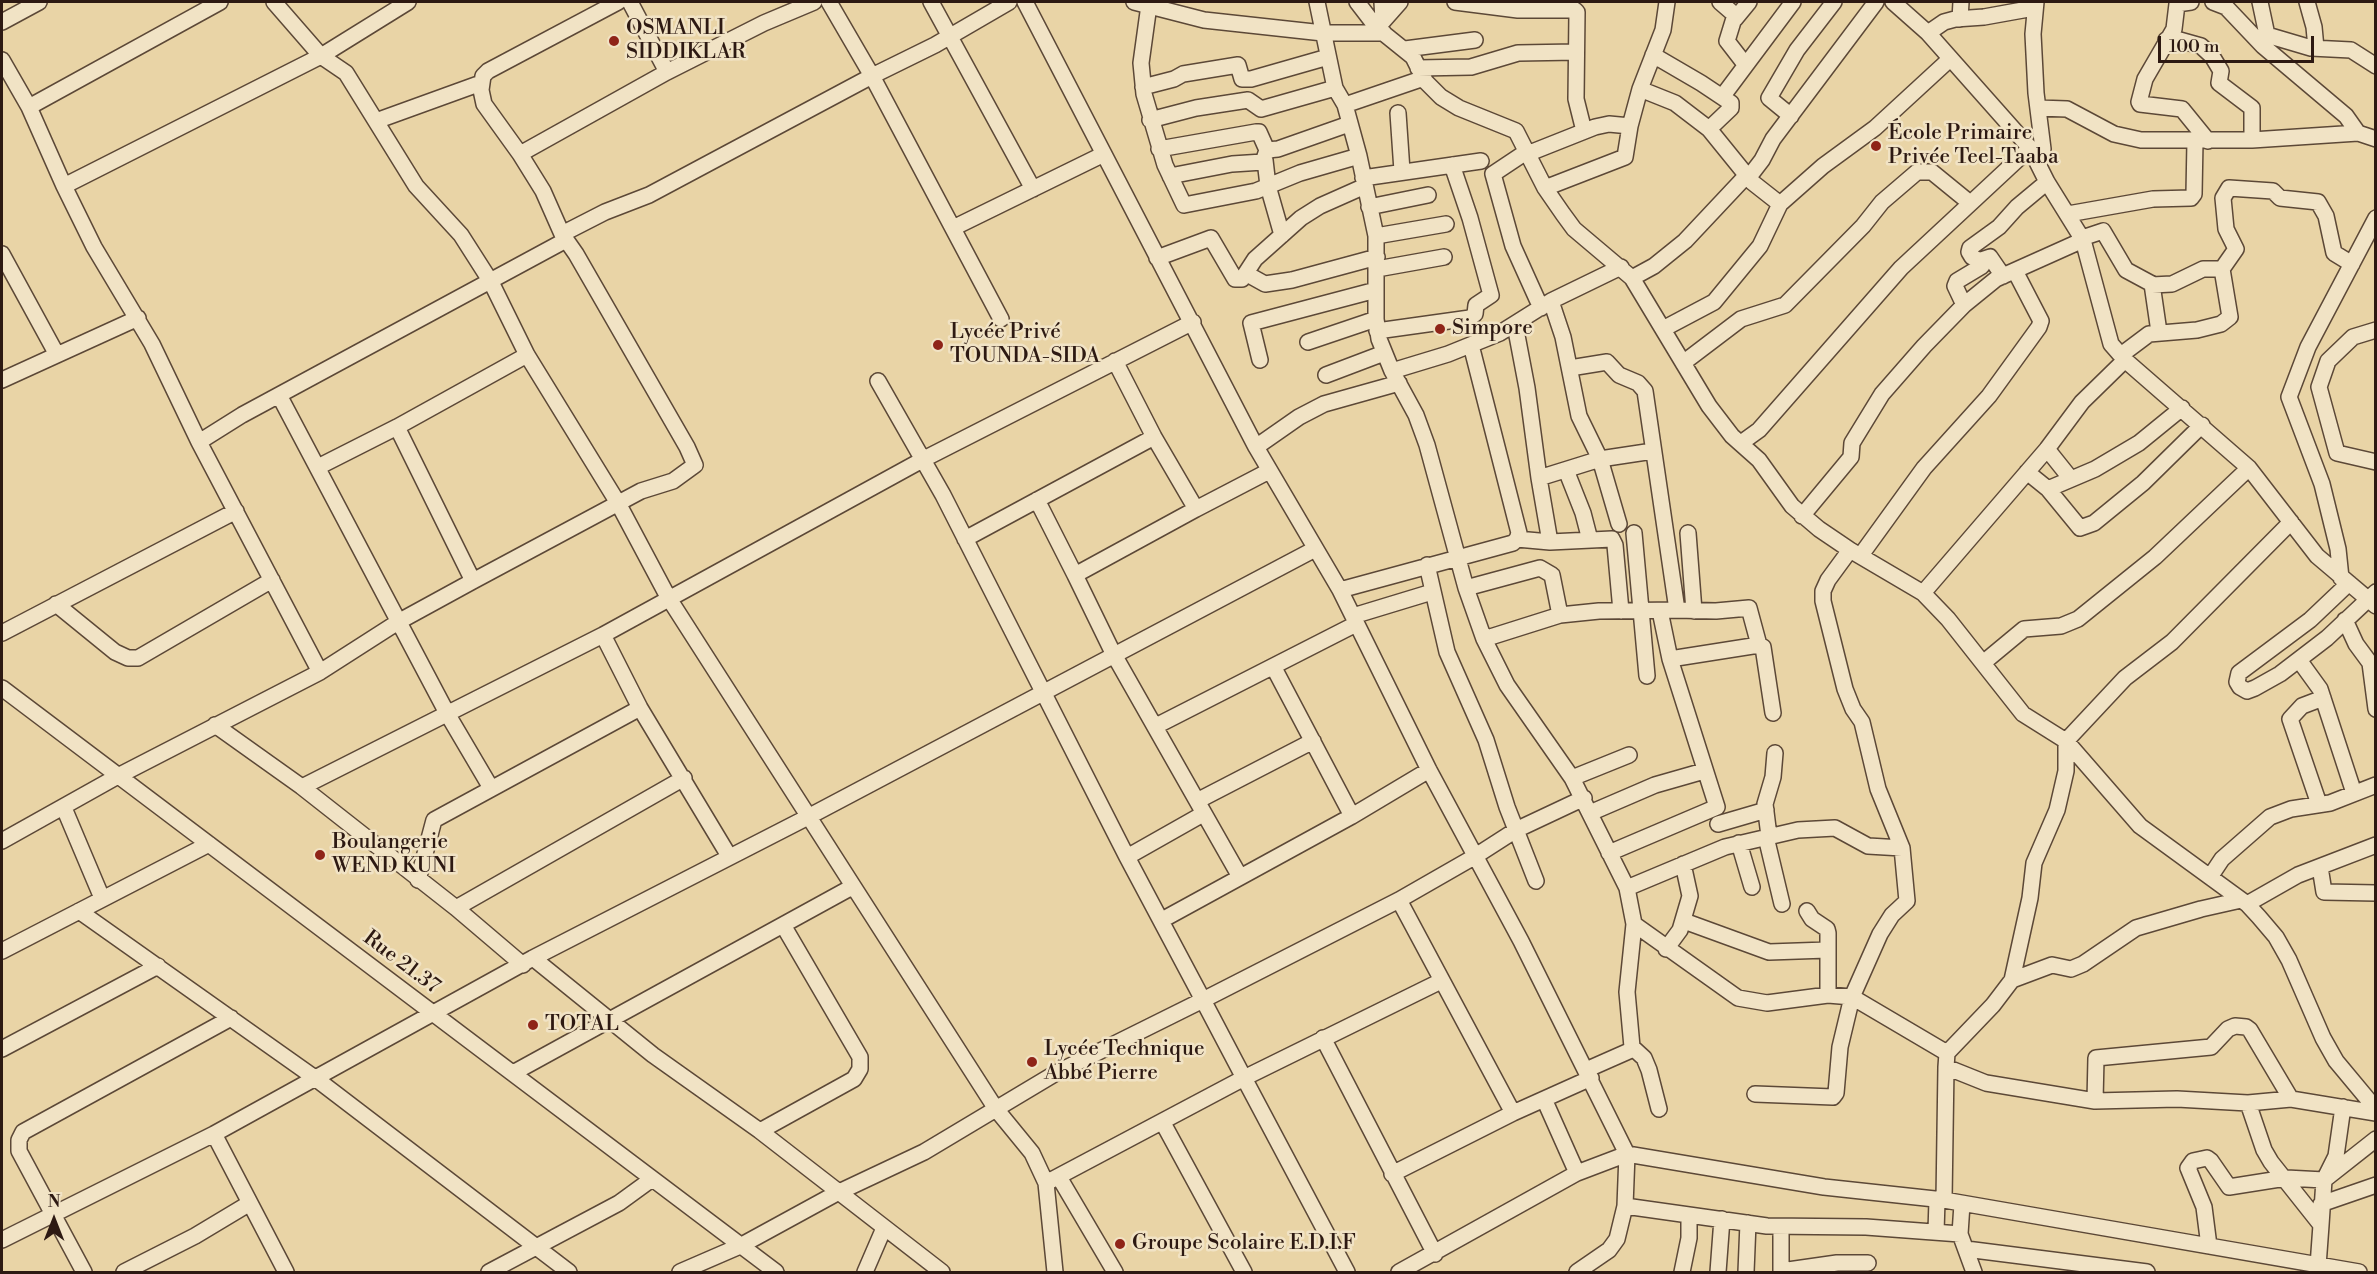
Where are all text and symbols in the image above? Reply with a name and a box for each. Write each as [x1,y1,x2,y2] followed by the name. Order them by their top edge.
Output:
[626,16,745,66] place label: OSMANLI SIDDIKLAR
[2161,24,2317,62] scale bar
[607,34,621,48] marker: OSMANLI SIDDIKLAR
[2169,35,2220,58] text: 100 m
[1888,121,2059,171] place label: École Primaire Privée Teel-Taaba
[1869,139,1883,153] marker: École Primaire Privée Teel-Taaba
[1452,316,1533,342] place label: Simpore
[950,320,1100,370] place label: Lycée Privé TOUNDA-SIDA
[1433,322,1447,336] marker: Simpore
[931,338,945,352] marker: Lycée Privé TOUNDA-SIDA
[332,830,456,880] place label: Boulangerie WEND KUNI
[313,848,327,862] marker: Boulangerie WEND KUNI
[358,926,444,1000] street label: Rue 21.37
[545,1012,619,1038] place label: TOTAL
[526,1018,540,1032] marker: TOTAL
[1044,1037,1205,1087] place label: Lycée Technique Abbé Pierre
[1025,1055,1039,1069] marker: Lycée Technique Abbé Pierre
[24,1190,84,1250] north arrow
[48,1192,60,1212] text: N
[1132,1231,1356,1257] place label: Groupe Scolaire E.D.I.F
[1113,1237,1127,1251] marker: Groupe Scolaire E.D.I.F

